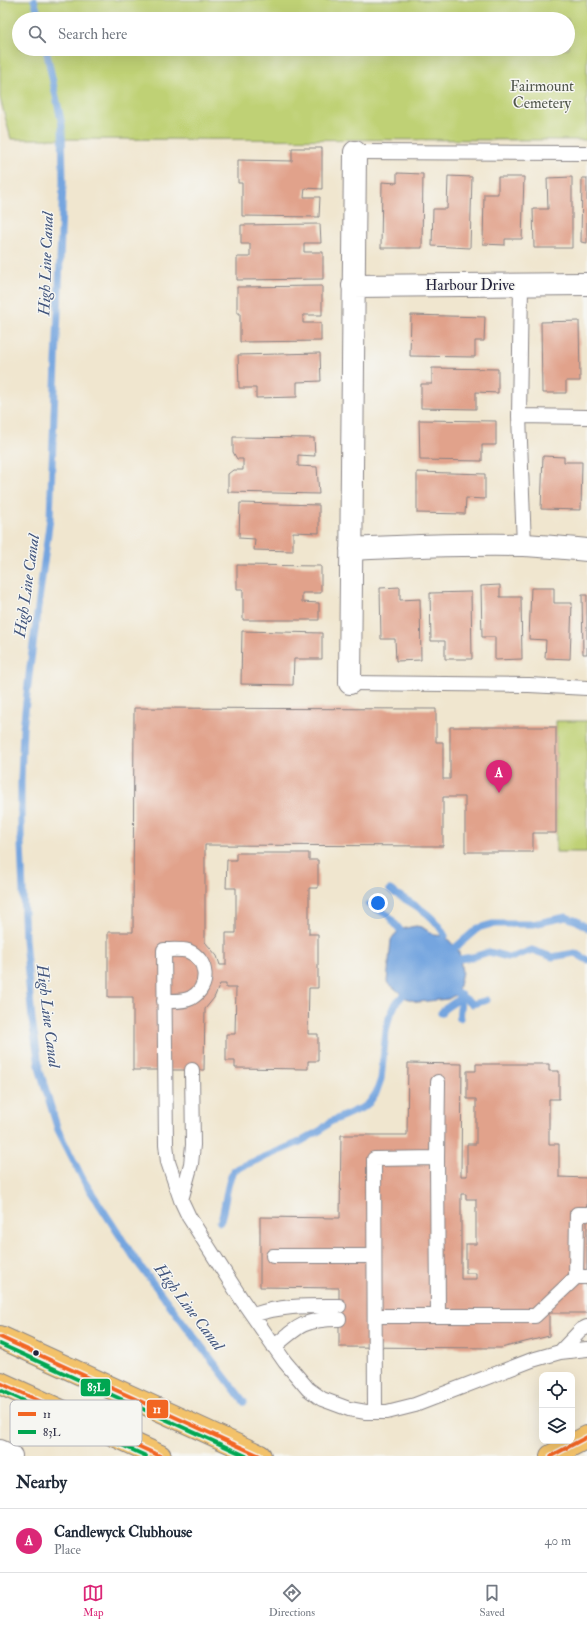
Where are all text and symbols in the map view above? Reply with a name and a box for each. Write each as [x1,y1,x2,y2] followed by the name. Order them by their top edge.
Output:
[12,12,575,56] search box
[26,23,48,45] icon: search
[58,25,127,44] text: Search here
[510,77,574,113] park label: Fairmount Cemetery
[34,211,58,317] water label: High Line Canal
[425,276,515,295] street label: Harbour Drive
[10,532,44,640] water label: High Line Canal
[486,760,512,793] pin: A
[368,893,388,913] your location
[32,962,64,1070] water label: High Line Canal
[149,1259,229,1355] water label: High Line Canal
[31,1348,41,1358] unlabelled marker
[539,1372,575,1444] map controls
[539,1372,575,1408] button: locate
[80,1378,111,1397] line badge: 83L
[87,1381,106,1394] text: 83L
[146,1399,169,1419] line badge: 11
[10,1400,142,1446] legend
[153,1403,161,1416] text: 11
[43,1408,51,1421] text: 11
[539,1408,575,1444] button: layers
[43,1426,60,1439] text: 83L
[16,1472,67,1493] text: Nearby
[54,1523,192,1542] text: Candlewyck Clubhouse
[25,1533,33,1549] text: A
[545,1533,571,1549] text: 40 m
[54,1542,81,1558] text: Place
[82,1582,104,1619] tab: Map
[269,1582,315,1619] tab: Directions
[480,1582,505,1619] tab: Saved

